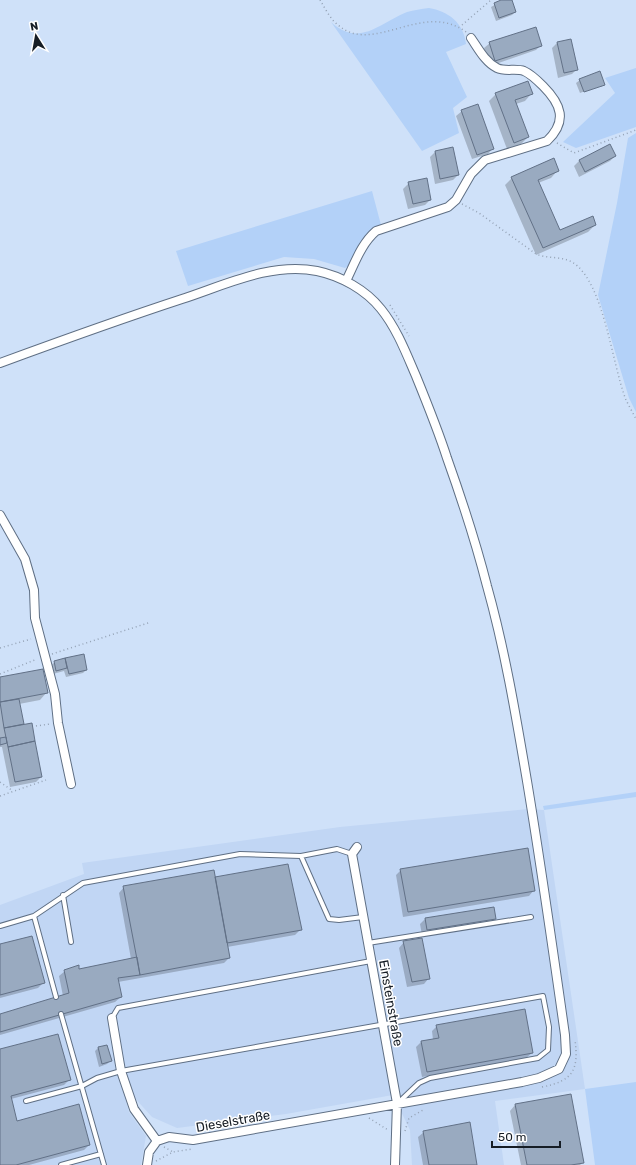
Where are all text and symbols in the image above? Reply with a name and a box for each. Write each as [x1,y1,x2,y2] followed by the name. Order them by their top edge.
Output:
[16,16,56,56] north arrow
[29,20,39,34] text: N
[376,959,406,1047] street label: Einsteinstraße
[195,1107,271,1135] street label: Dieselstraße
[492,1123,560,1149] scale bar
[498,1130,526,1144] text: 50 m

